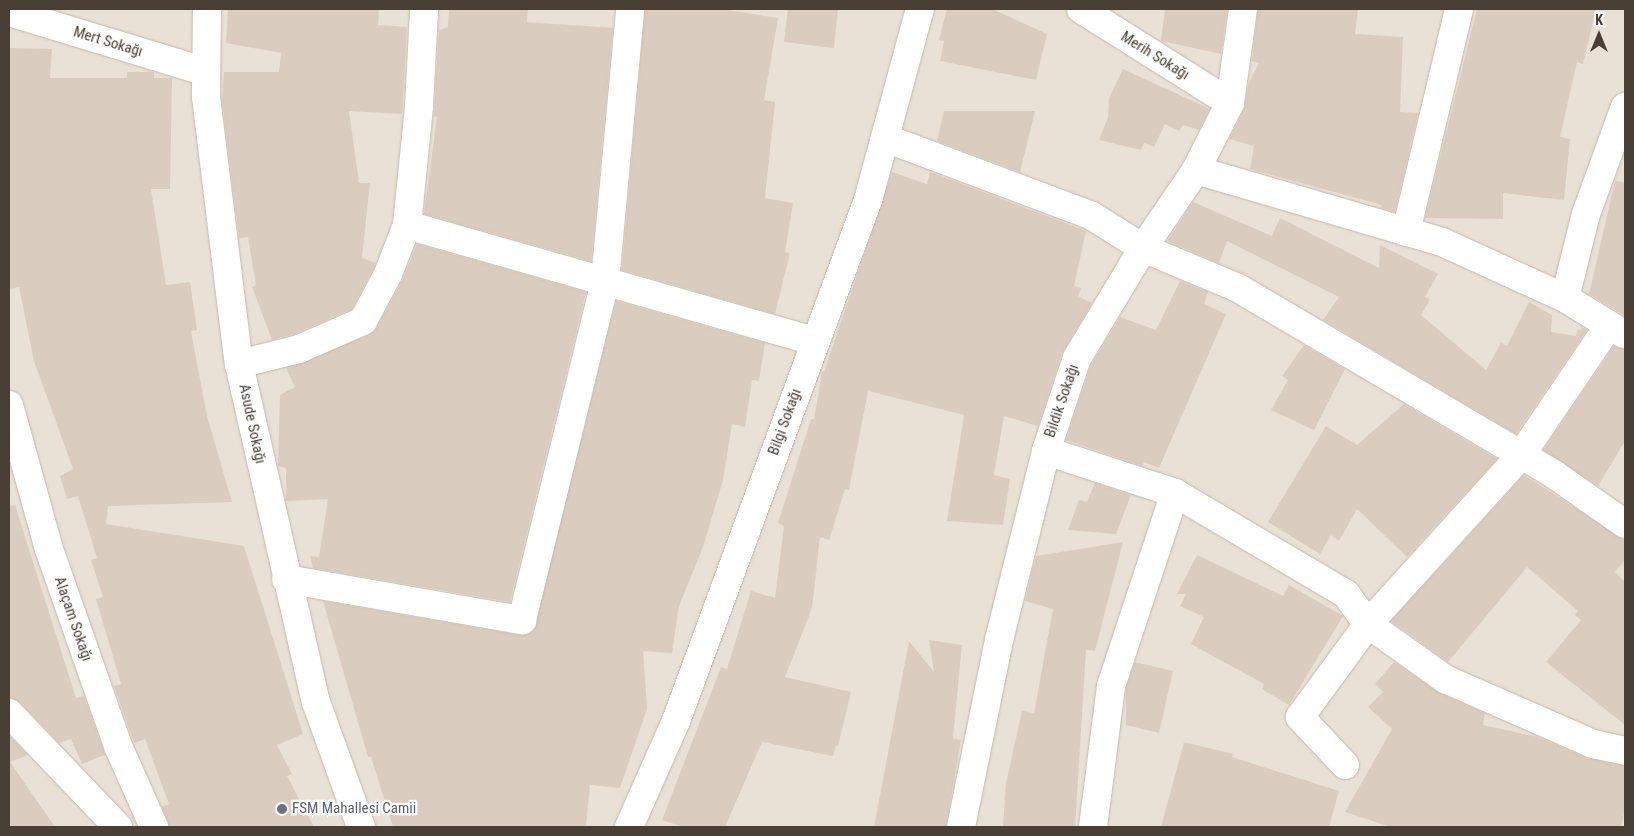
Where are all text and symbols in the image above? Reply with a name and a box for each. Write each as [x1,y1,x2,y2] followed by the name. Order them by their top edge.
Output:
[1574,10,1624,60] north arrow
[1595,12,1603,28] text: K
[71,23,145,61] street label: Mert Sokağı
[1117,28,1193,84] street label: Merih Sokağı
[1041,362,1083,440] street label: Bildik Sokağı
[235,383,269,465] street label: Asude Sokağı
[765,386,805,458] street label: Bilgi Sokağı
[50,574,96,664] street label: Alaçam Sokağı
[292,800,416,818] place label: FSM Mahallesi Camii
[276,803,288,815] marker: FSM Mahallesi Camii

